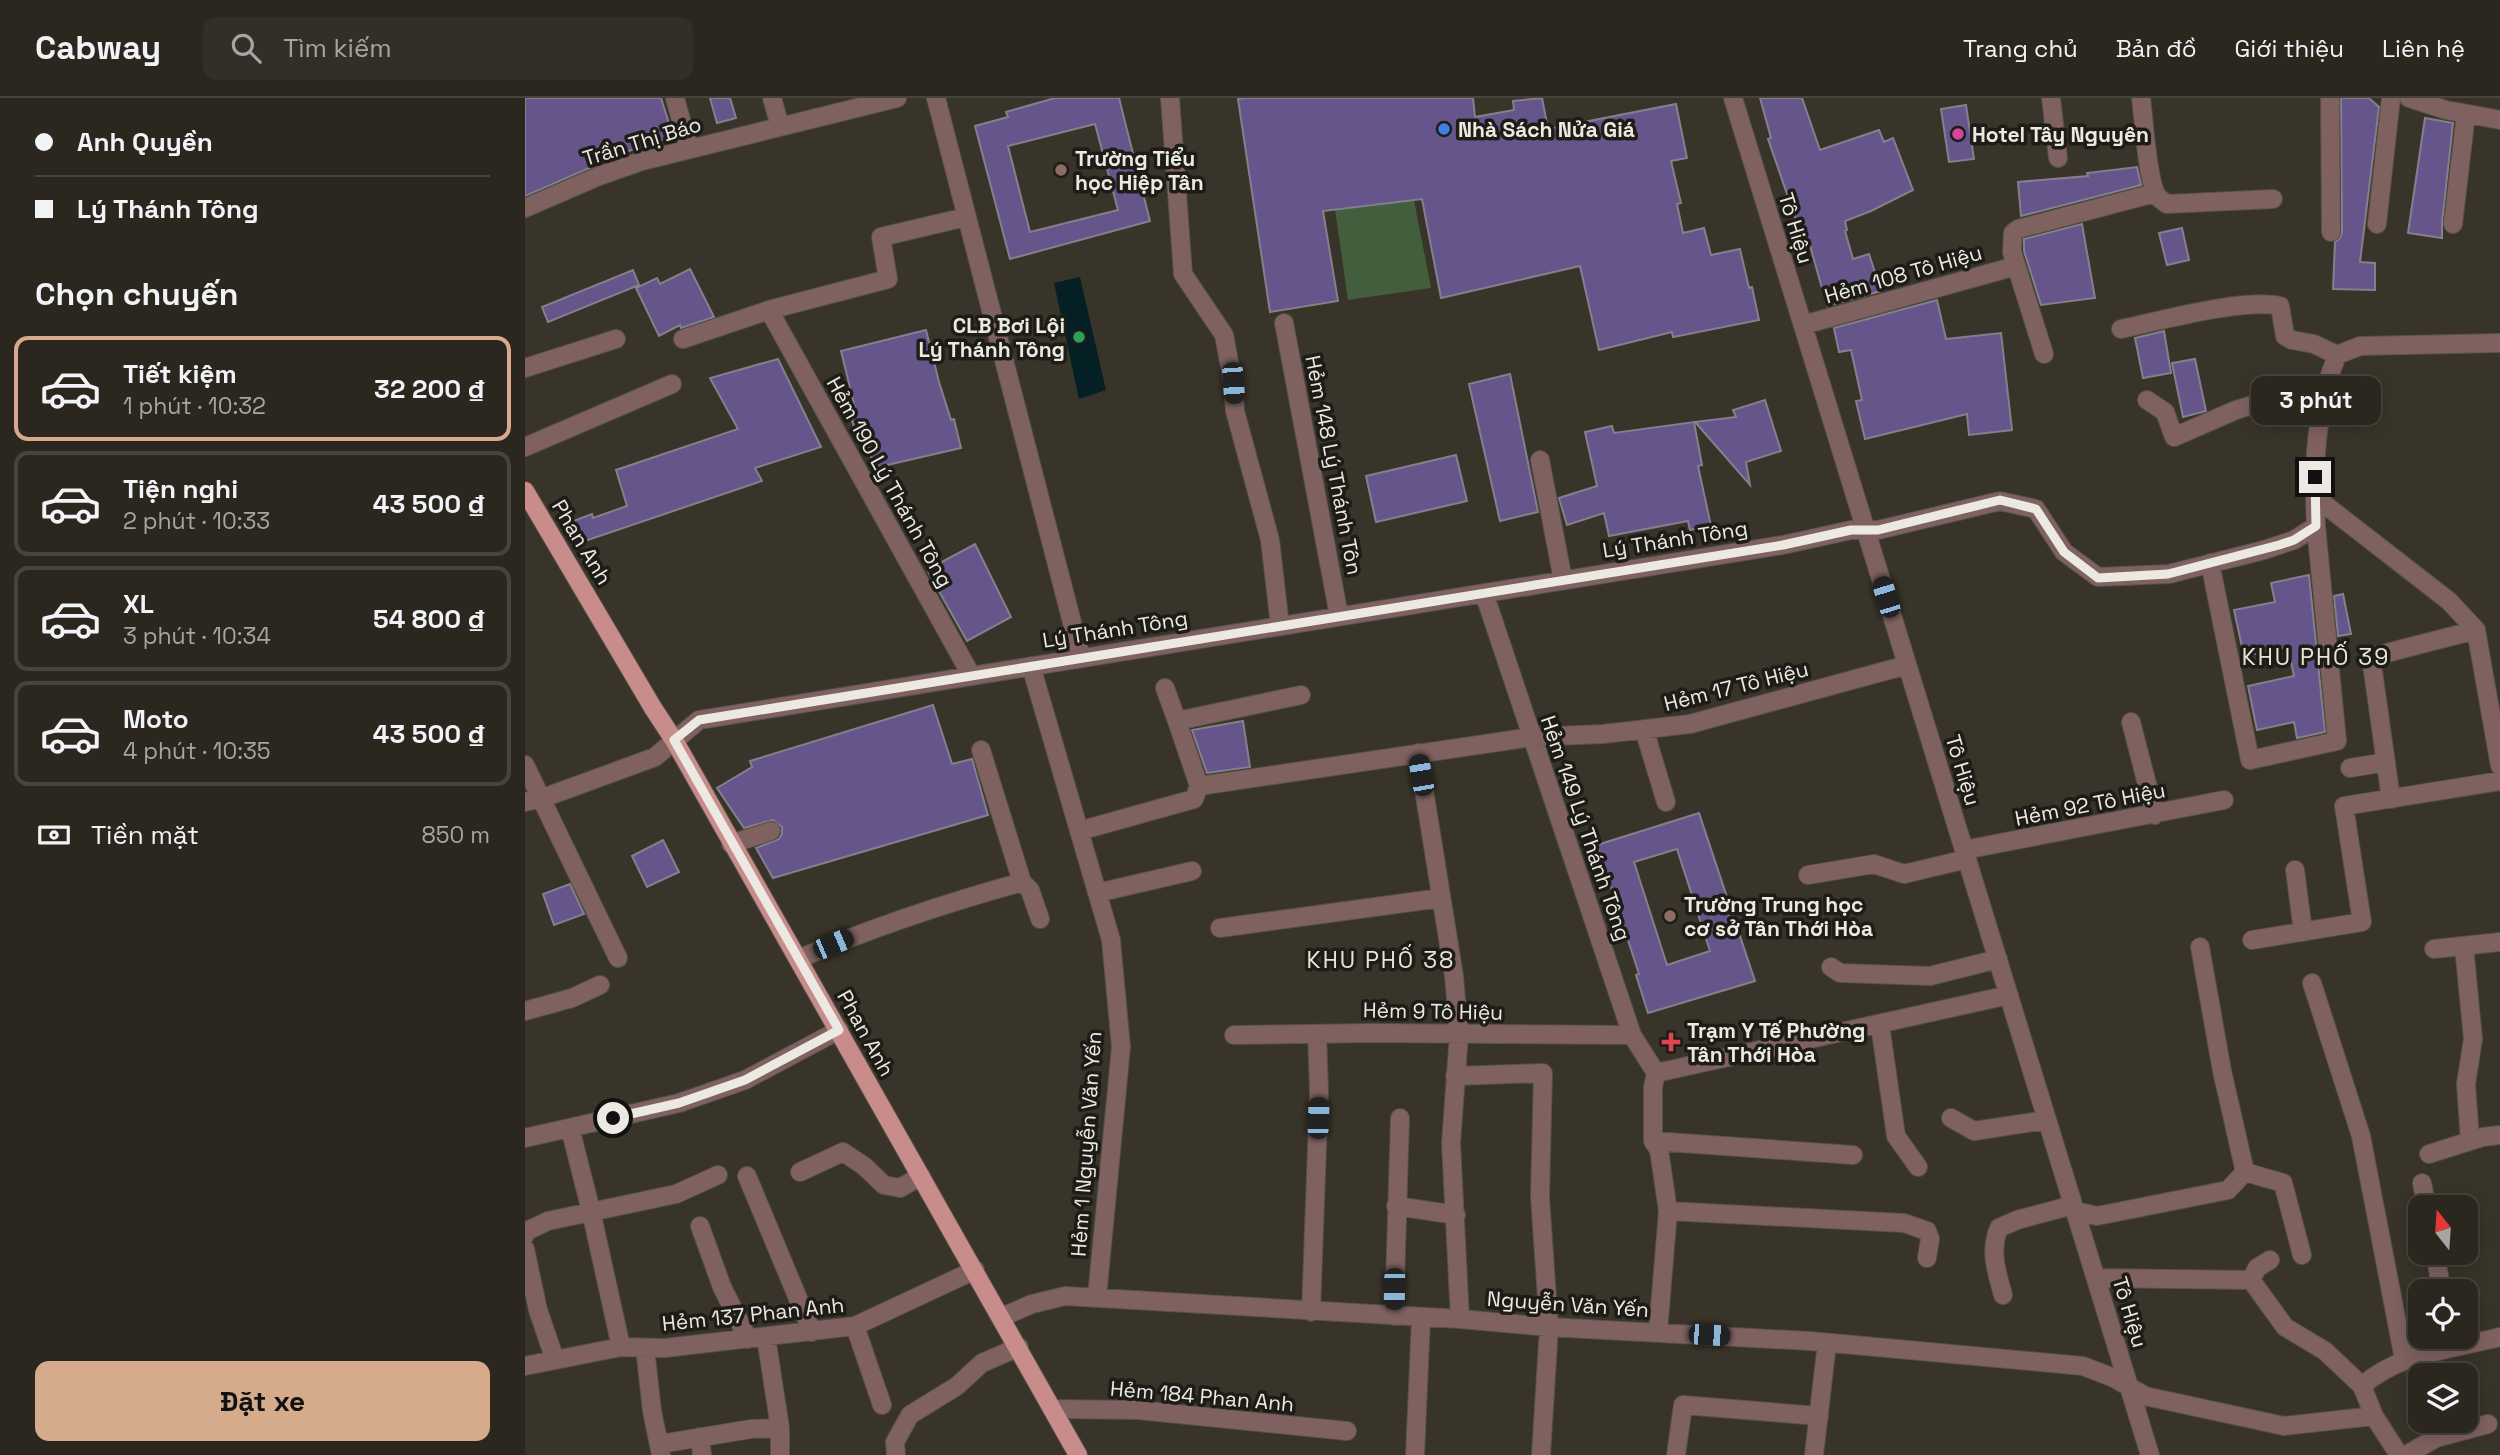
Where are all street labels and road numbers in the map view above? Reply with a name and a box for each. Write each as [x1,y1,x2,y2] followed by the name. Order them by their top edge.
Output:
[579,110,705,172] street label: Trần Thị Báo
[1772,189,1820,267] street label: Tô Hiệu
[1821,239,1985,309] street label: Hẻm 108 Tô Hiệu
[1299,353,1369,577] street label: Hẻm 148 Lý Thánh Tôn
[821,372,959,592] street label: Hẻm 190 Lý Thánh Tông
[546,495,618,589] street label: Phan Anh
[1601,514,1749,564] street label: Lý Thánh Tông
[1041,604,1189,654] street label: Lý Thánh Tông
[1661,655,1811,717] street label: Hẻm 17 Tô Hiệu
[1535,712,1637,944] street label: Hẻm 149 Lý Thánh Tông
[1939,731,1987,809] street label: Tô Hiệu
[2012,776,2168,832] street label: Hẻm 92 Tô Hiệu
[831,985,901,1081] street label: Phan Anh
[1363,996,1503,1026] street label: Hẻm 9 Tô Hiệu
[1065,1030,1107,1258] street label: Hẻm 1 Nguyễn Văn Yến
[2106,1273,2154,1351] street label: Tô Hiệu
[1486,1285,1650,1323] street label: Nguyễn Văn Yến
[661,1291,845,1337] street label: Hẻm 137 Phan Anh
[1109,1375,1295,1417] street label: Hẻm 184 Phan Anh

